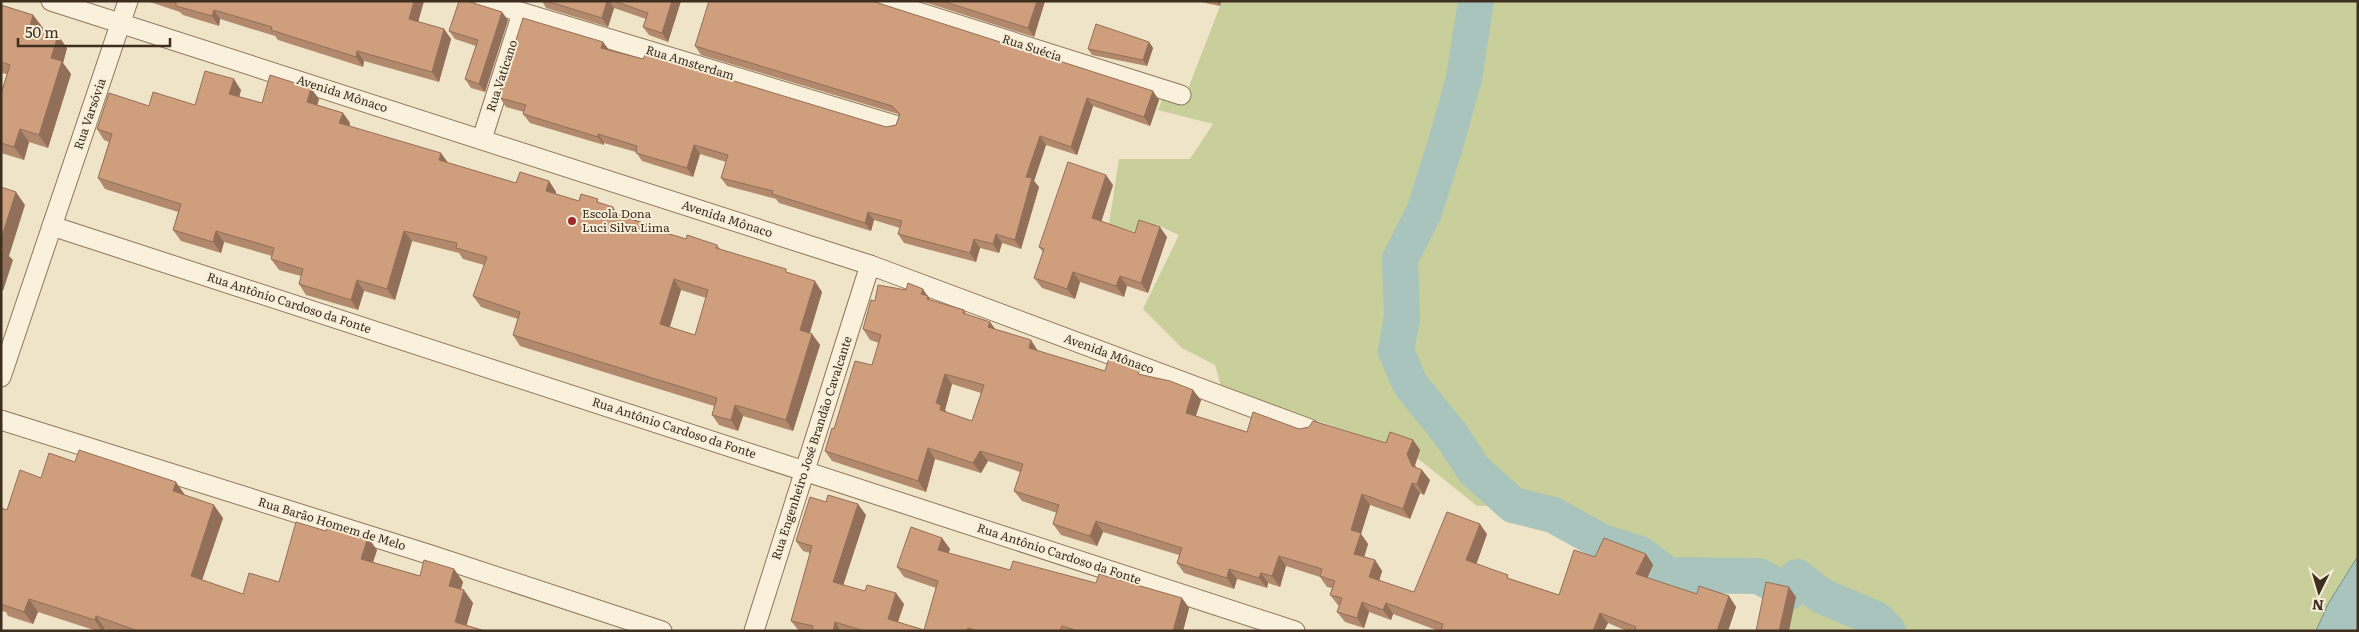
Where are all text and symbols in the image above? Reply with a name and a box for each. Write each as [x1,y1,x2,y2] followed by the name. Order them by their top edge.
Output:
[18,15,170,47] scale bar
[25,20,59,43] text: 50 m
[1000,29,1065,65] street label: Rua Suécia
[481,37,521,114] street label: Rua Vaticano
[644,40,737,84] street label: Rua Amsterdam
[294,70,390,116] street label: Avenida Mônaco
[68,75,110,152] street label: Rua Varsóvia
[679,195,775,241] street label: Avenida Mônaco
[582,204,670,236] place label: Escola Dona Luci Silva Lima
[566,215,578,227] marker: Escola Dona Luci Silva Lima
[205,267,374,337] street label: Rua Antônio Cardoso da Fonte
[1062,328,1157,378] street label: Avenida Mônaco
[766,333,856,562] street label: Rua Engenheiro José Brandão Cavalcante
[590,392,759,462] street label: Rua Antônio Cardoso da Fonte
[256,492,408,554] street label: Rua Barão Homem de Melo
[975,518,1144,588] street label: Rua Antônio Cardoso da Fonte
[2294,567,2344,617] north arrow
[2311,595,2325,616] text: N

